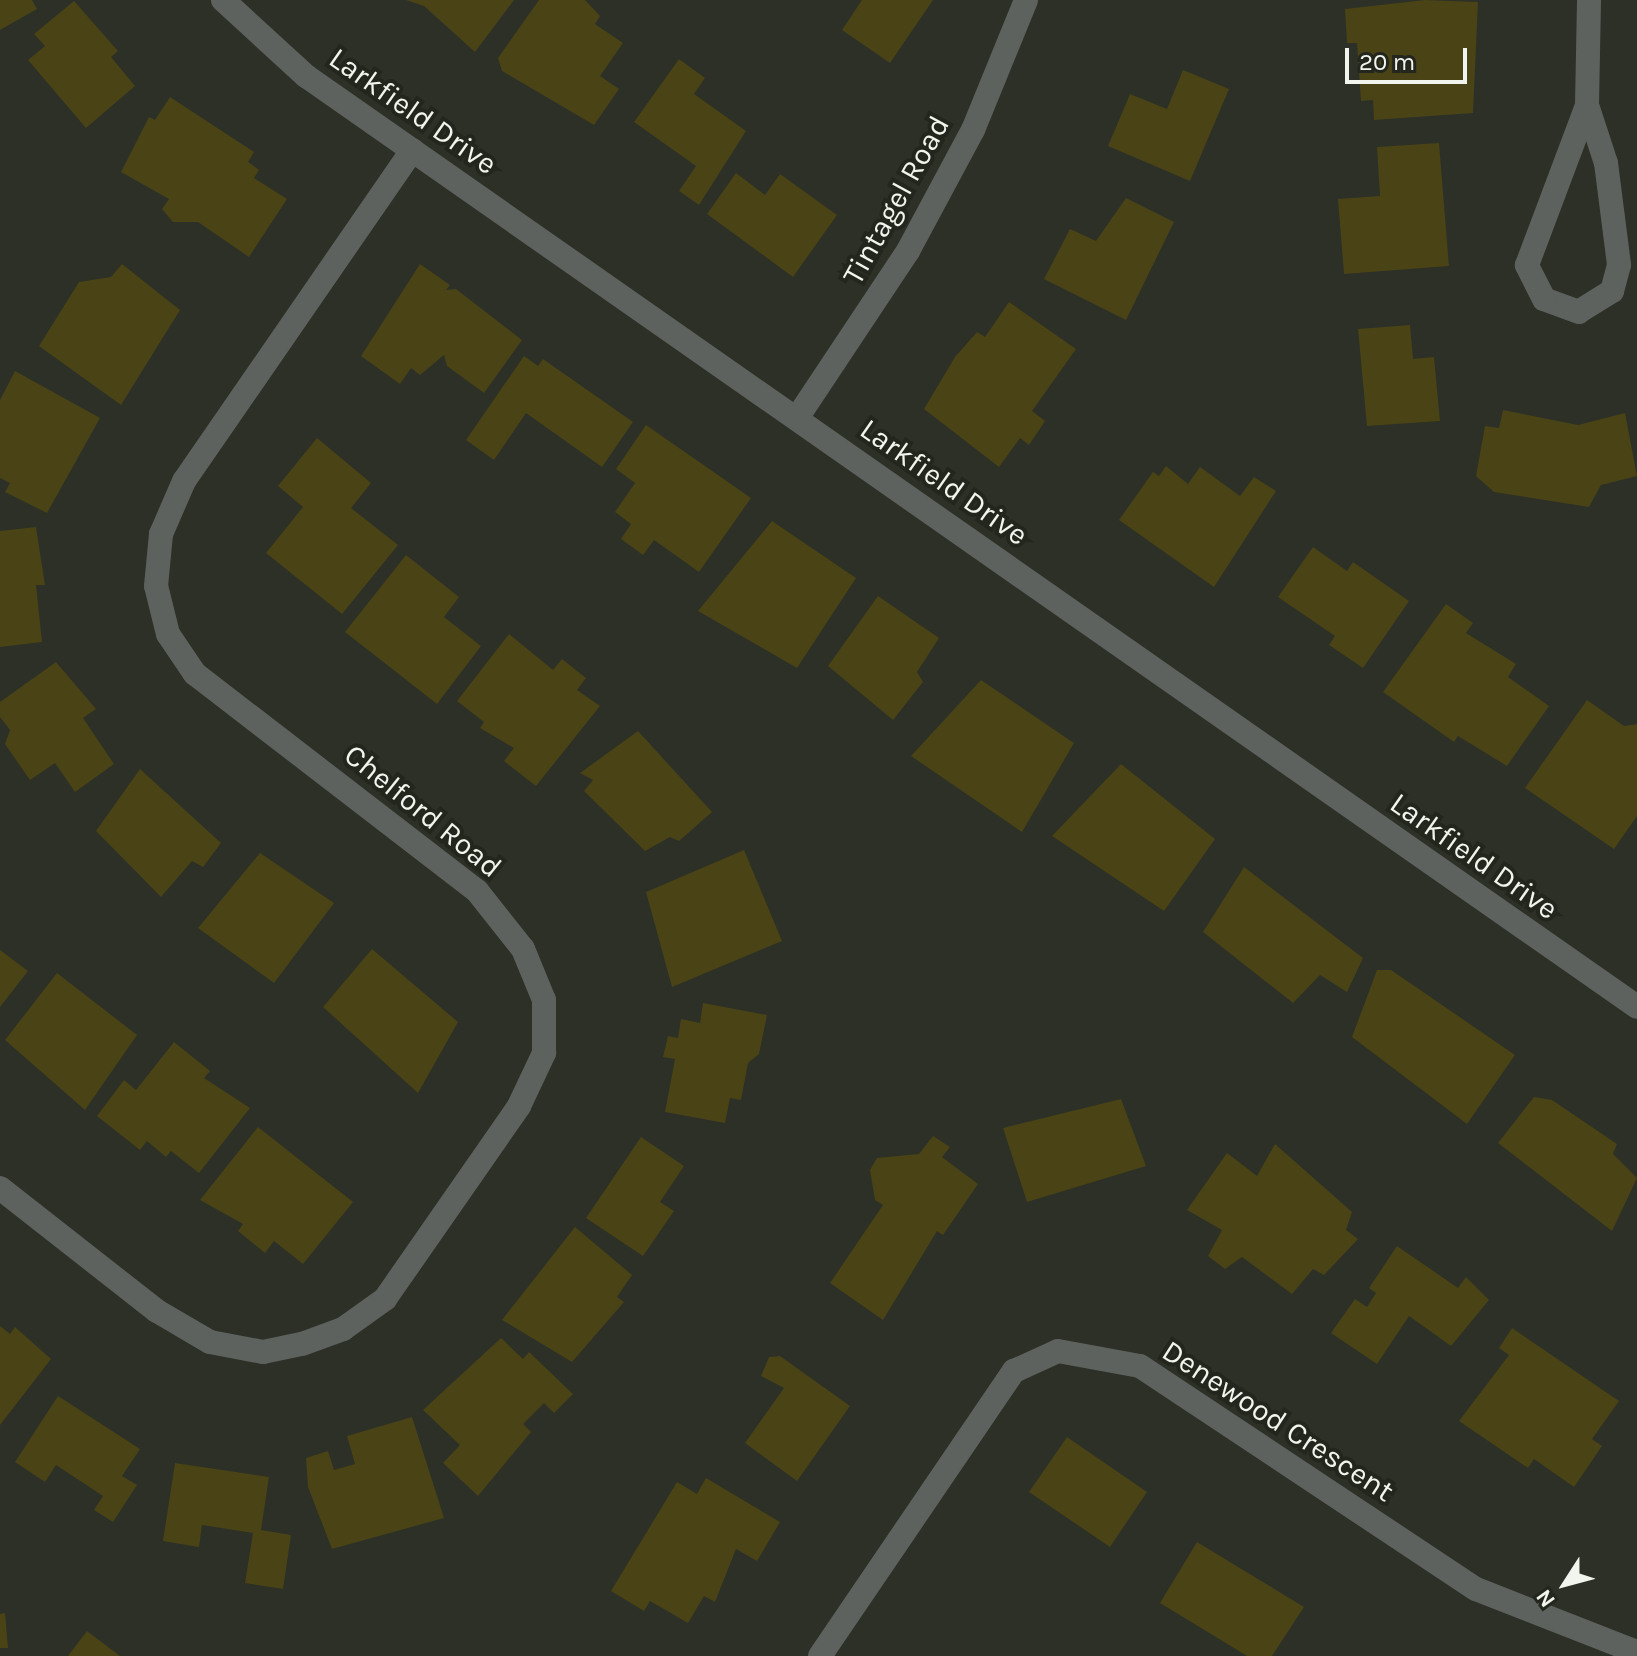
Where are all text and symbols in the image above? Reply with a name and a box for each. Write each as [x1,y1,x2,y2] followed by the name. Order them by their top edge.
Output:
[1349,32,1471,82] scale bar
[322,40,504,182] street label: Larkfield Drive
[1359,48,1415,76] text: 20 m
[835,110,957,290] street label: Tintagel Road
[853,411,1035,553] street label: Larkfield Drive
[337,737,509,885] street label: Chelford Road
[1383,785,1565,927] street label: Larkfield Drive
[1155,1333,1401,1509] street label: Denewood Crescent
[1525,1544,1605,1624] north arrow
[1530,1584,1561,1612] text: N

